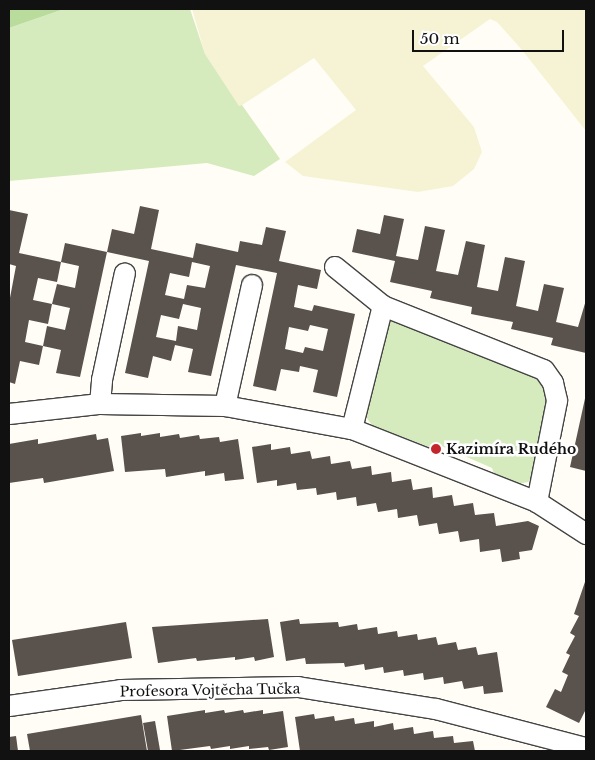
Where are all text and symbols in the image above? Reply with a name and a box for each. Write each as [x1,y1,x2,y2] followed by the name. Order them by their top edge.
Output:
[415,20,568,52] scale bar
[420,29,460,48] text: 50 m
[446,441,576,457] place label: Kazimíra Rudého
[430,443,442,455] marker: Kazimíra Rudého
[119,680,301,700] street label: Profesora Vojtěcha Tučka

